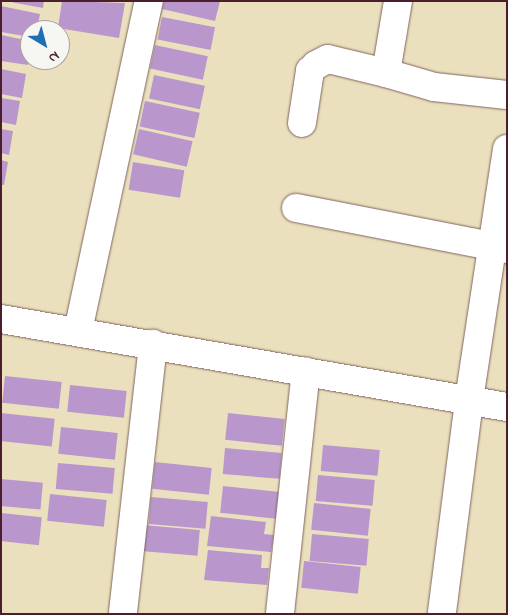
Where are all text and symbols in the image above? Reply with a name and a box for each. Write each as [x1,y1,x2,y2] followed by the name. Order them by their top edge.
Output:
[20,20,70,70] north arrow
[44,45,64,68] text: N

